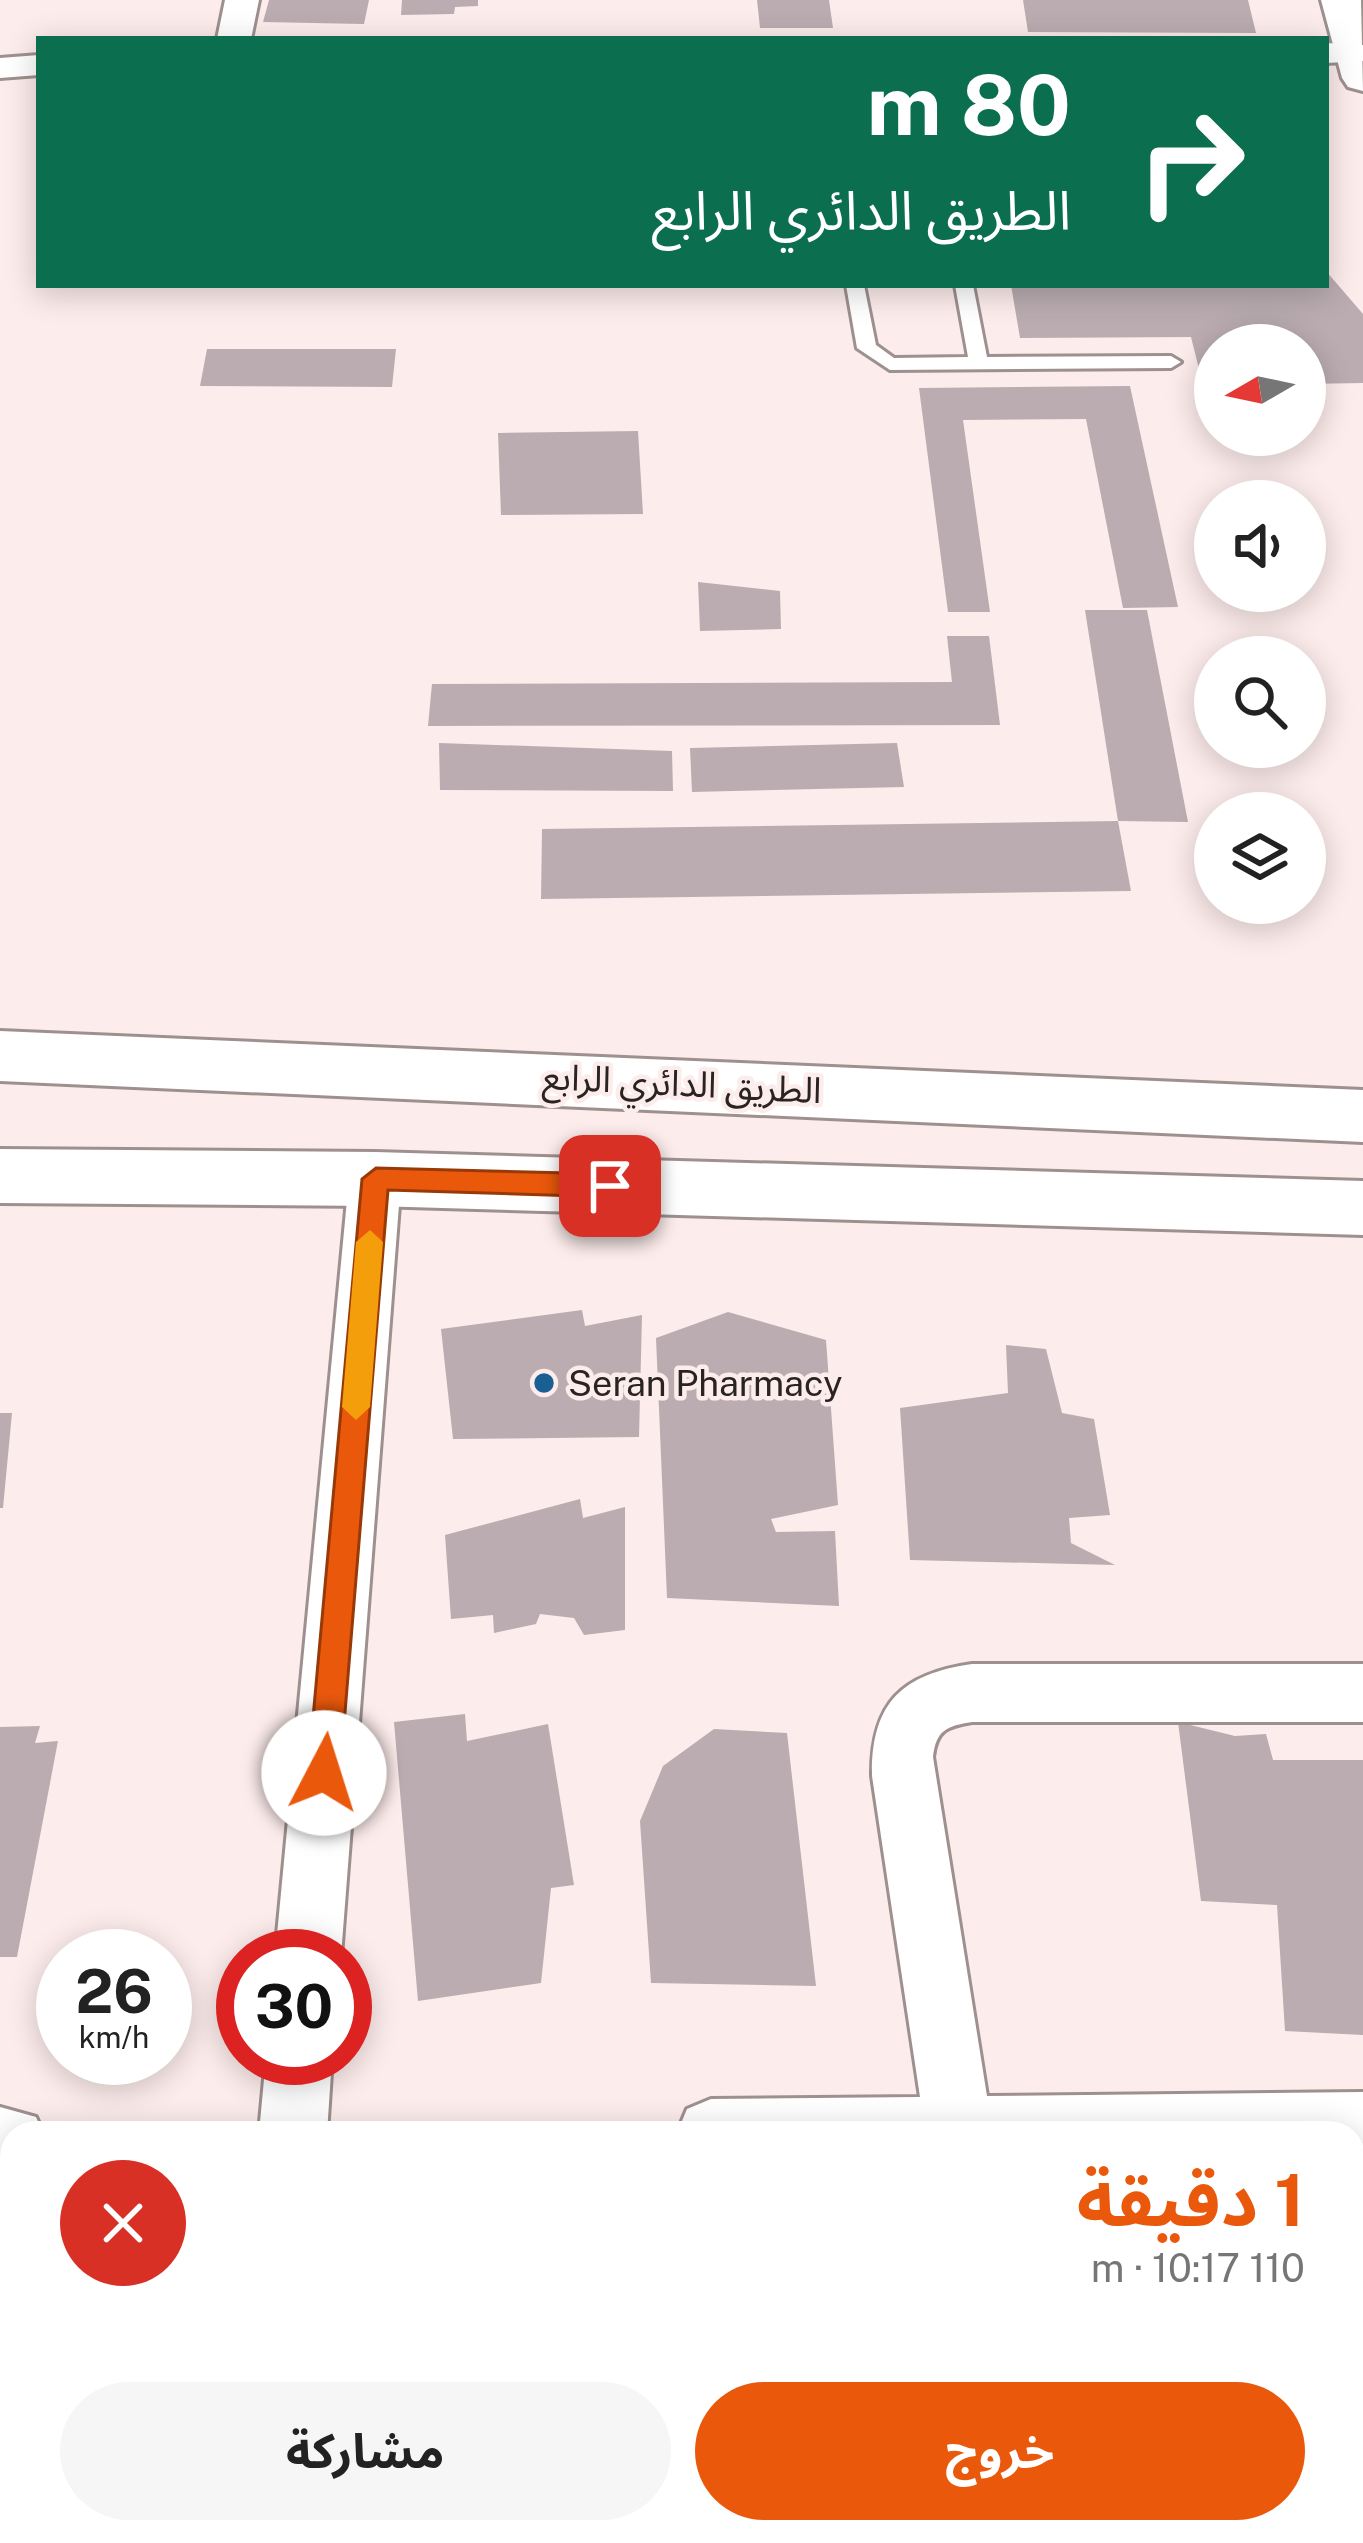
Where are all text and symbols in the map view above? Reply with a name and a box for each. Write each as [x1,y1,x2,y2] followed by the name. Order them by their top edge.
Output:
[867,55,1071,154] text: 80 m
[1113,84,1269,240] icon: right
[652,179,1071,242] text: الطريق الدائري الرابع
[1194,324,1326,456] north arrow
[1194,324,1326,924] map controls
[1194,480,1326,612] button: sound
[1194,636,1326,768] button: search
[1194,792,1326,924] button: layers
[541,1055,823,1119] street label: الطريق الدائري الرابع
[559,1135,661,1237] pin
[577,1153,643,1219] icon: arrive
[568,1362,843,1404] place label: Seran Pharmacy
[531,1370,557,1396] marker: Seran Pharmacy
[261,1710,387,1836] position arrow
[216,1929,372,2085] speed limit sign: 30
[75,1956,153,2027] text: 26
[79,2019,149,2055] text: km/h
[1077,2158,1305,2242] text: 1 دقيقة
[60,2160,186,2286] button: close
[1091,2245,1305,2291] text: 110 m · 10:17
[60,2382,671,2520] button: مشاركة
[695,2382,1305,2520] button: خروج

